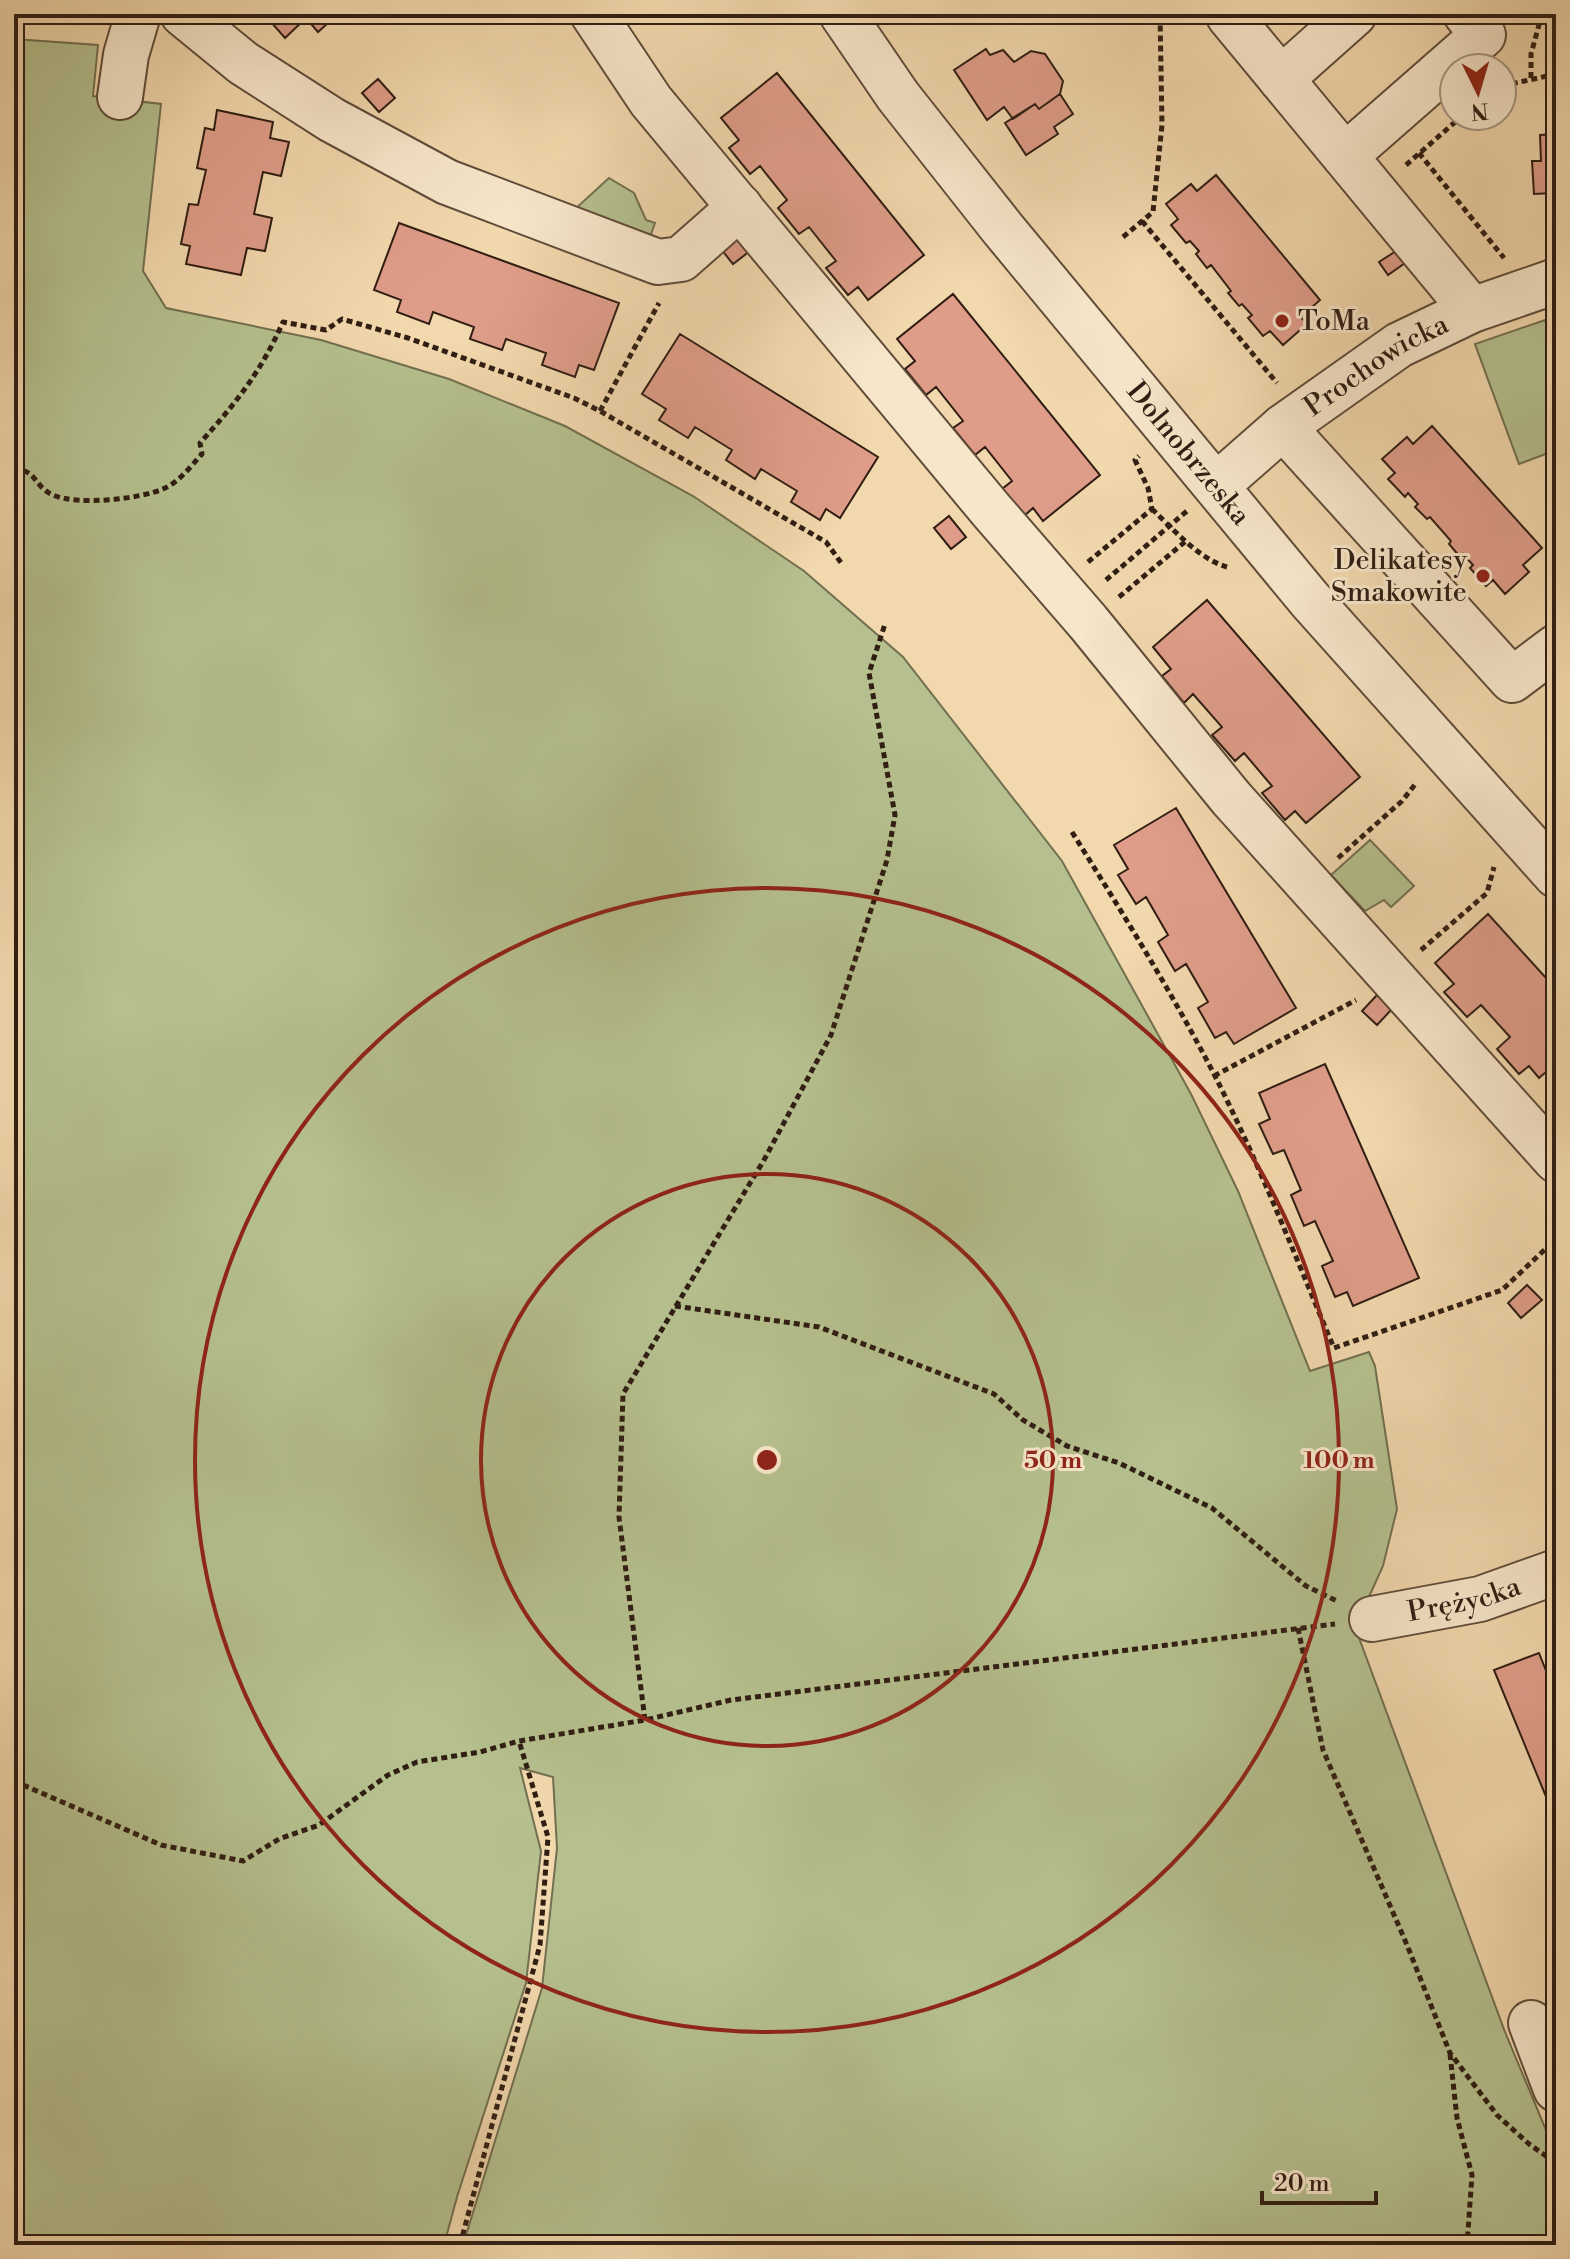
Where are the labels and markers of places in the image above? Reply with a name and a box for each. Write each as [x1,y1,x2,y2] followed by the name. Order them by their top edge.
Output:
[1298,304,1371,339] place label: ToMa
[1273,312,1291,330] marker: ToMa
[1331,543,1467,610] place label: Delikatesy Smakowite
[1474,567,1492,585] marker: Delikatesy Smakowite
[753,1446,781,1474] centre of rings

